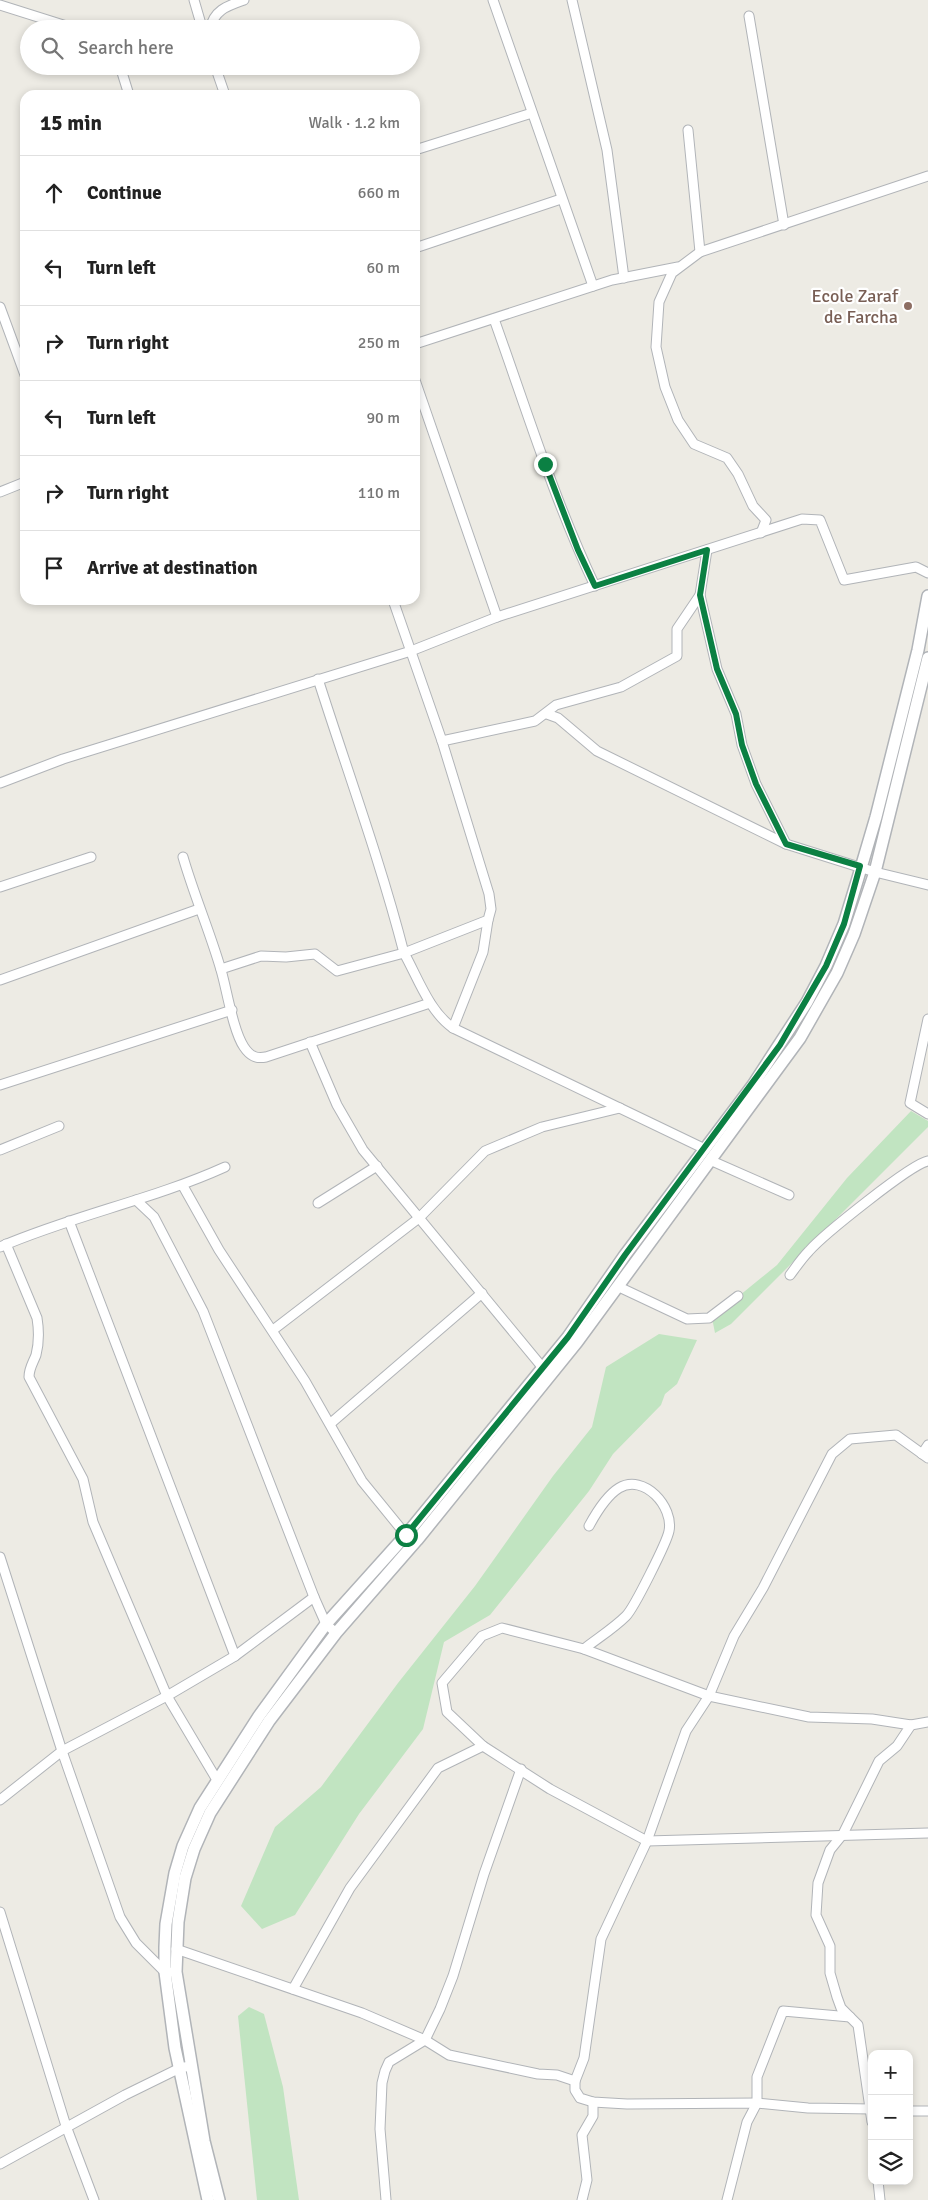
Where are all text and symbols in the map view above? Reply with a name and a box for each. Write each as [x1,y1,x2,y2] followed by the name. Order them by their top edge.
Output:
[20,20,420,75] search box
[38,34,66,62] icon: search
[78,36,174,60] text: Search here
[40,110,102,136] text: 15 min
[308,113,400,133] text: Walk · 1.2 km
[40,179,68,207] icon: ahead
[87,181,162,205] text: Continue
[358,183,400,203] text: 660 m
[40,254,68,282] icon: left
[87,256,156,280] text: Turn left
[366,258,400,278] text: 60 m
[812,285,899,328] place label: Ecole Zaraf de Farcha
[902,300,914,312] marker: Ecole Zaraf de Farcha
[40,329,68,357] icon: right
[87,331,169,355] text: Turn right
[358,333,400,353] text: 250 m
[40,404,68,432] icon: left
[87,406,156,430] text: Turn left
[366,408,400,428] text: 90 m
[534,453,557,476] route end
[40,479,68,507] icon: right
[87,481,169,505] text: Turn right
[358,483,400,503] text: 110 m
[40,554,68,582] icon: arrive
[87,556,258,580] text: Arrive at destination
[395,1524,418,1547] route start
[868,2050,913,2185] map controls
[868,2050,913,2095] button: +
[868,2095,913,2140] button: −
[868,2140,913,2185] button: layers

